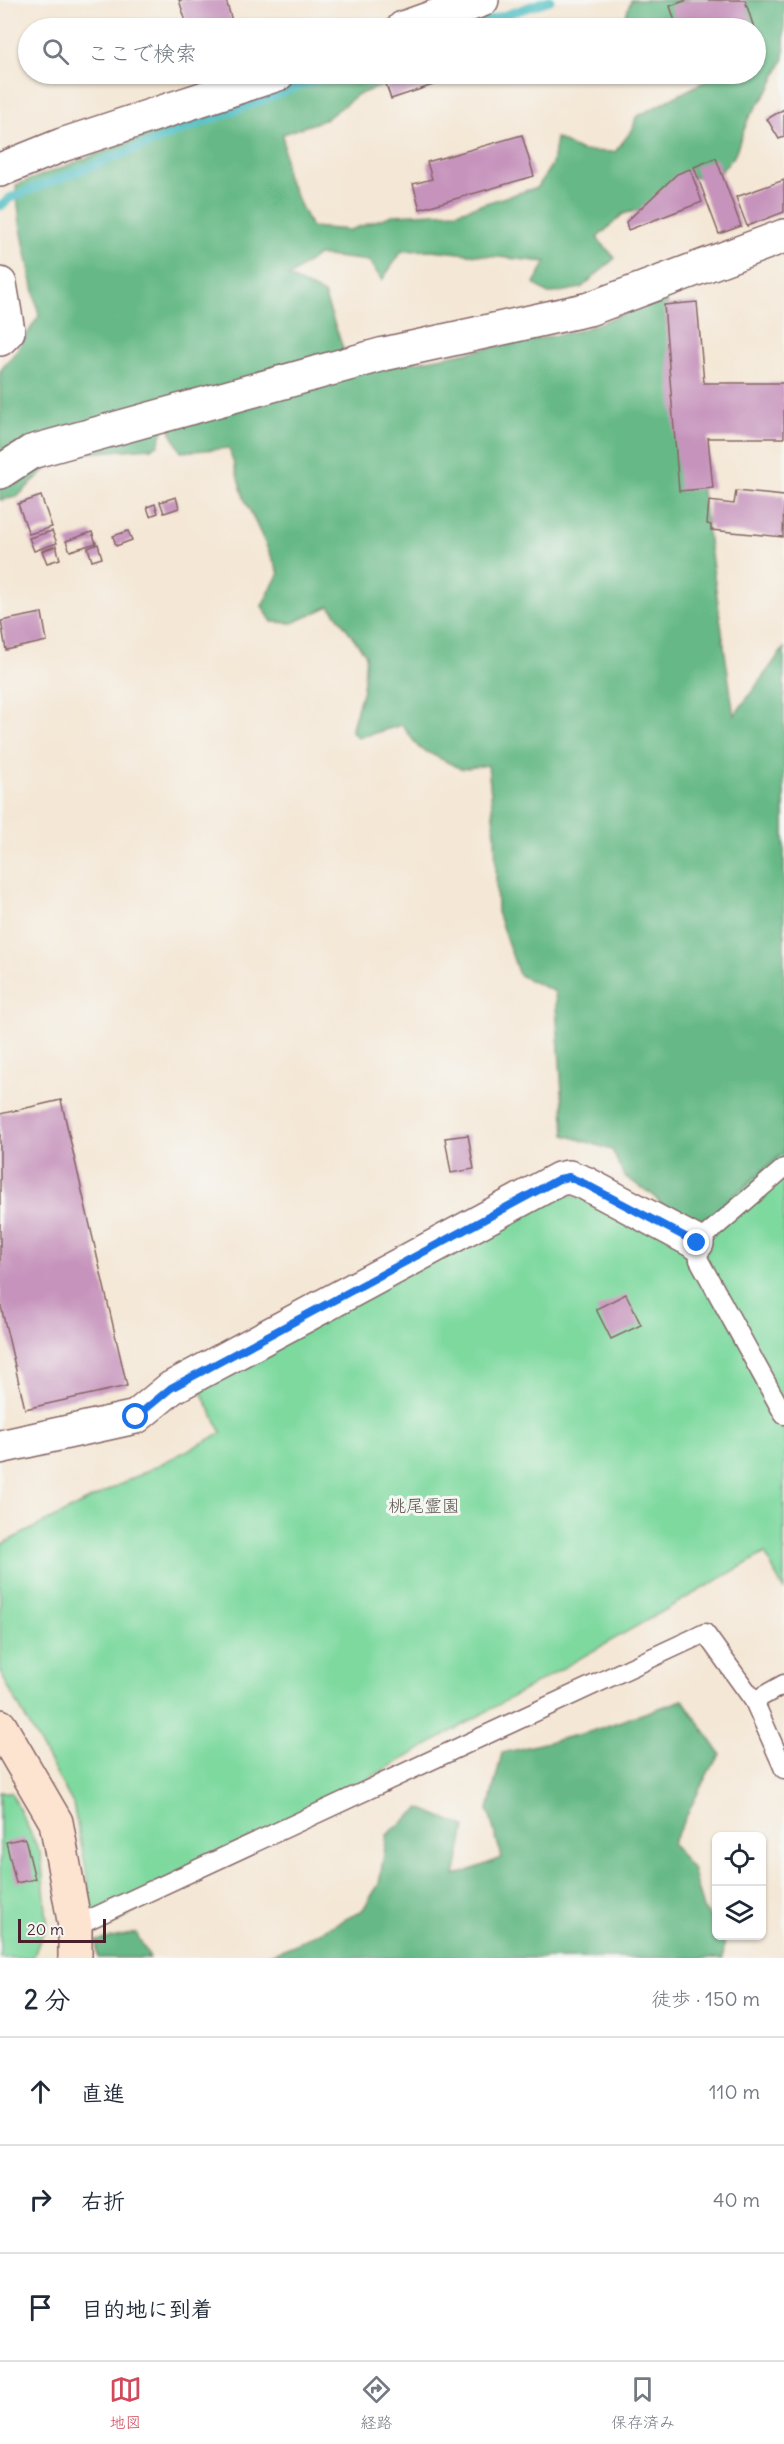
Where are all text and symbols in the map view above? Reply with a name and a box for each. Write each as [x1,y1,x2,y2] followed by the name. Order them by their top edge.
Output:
[18,18,766,84] search box
[39,35,72,68] icon: search
[87,39,197,67] text: ここで検索
[683,1229,709,1255] route end
[122,1403,148,1429] route start
[388,1494,460,1517] park label: 桃尾霊園
[712,1832,766,1940] map controls
[712,1832,766,1886] button: locate
[712,1886,766,1940] button: layers
[18,1916,106,1944] scale bar
[27,1919,64,1939] text: 20 m
[24,1983,70,2016] text: 2 分
[651,1986,760,2011] text: 徒歩 · 150 m
[24,2075,57,2108] icon: ahead
[81,2079,125,2107] text: 直進
[709,2079,760,2104] text: 110 m
[24,2183,57,2216] icon: right
[81,2187,125,2215] text: 右折
[713,2187,760,2212] text: 40 m
[24,2291,57,2324] icon: arrive
[81,2295,213,2323] text: 目的地に到着
[109,2373,142,2433] tab: 地図
[360,2373,393,2433] tab: 経路
[611,2373,675,2433] tab: 保存済み

